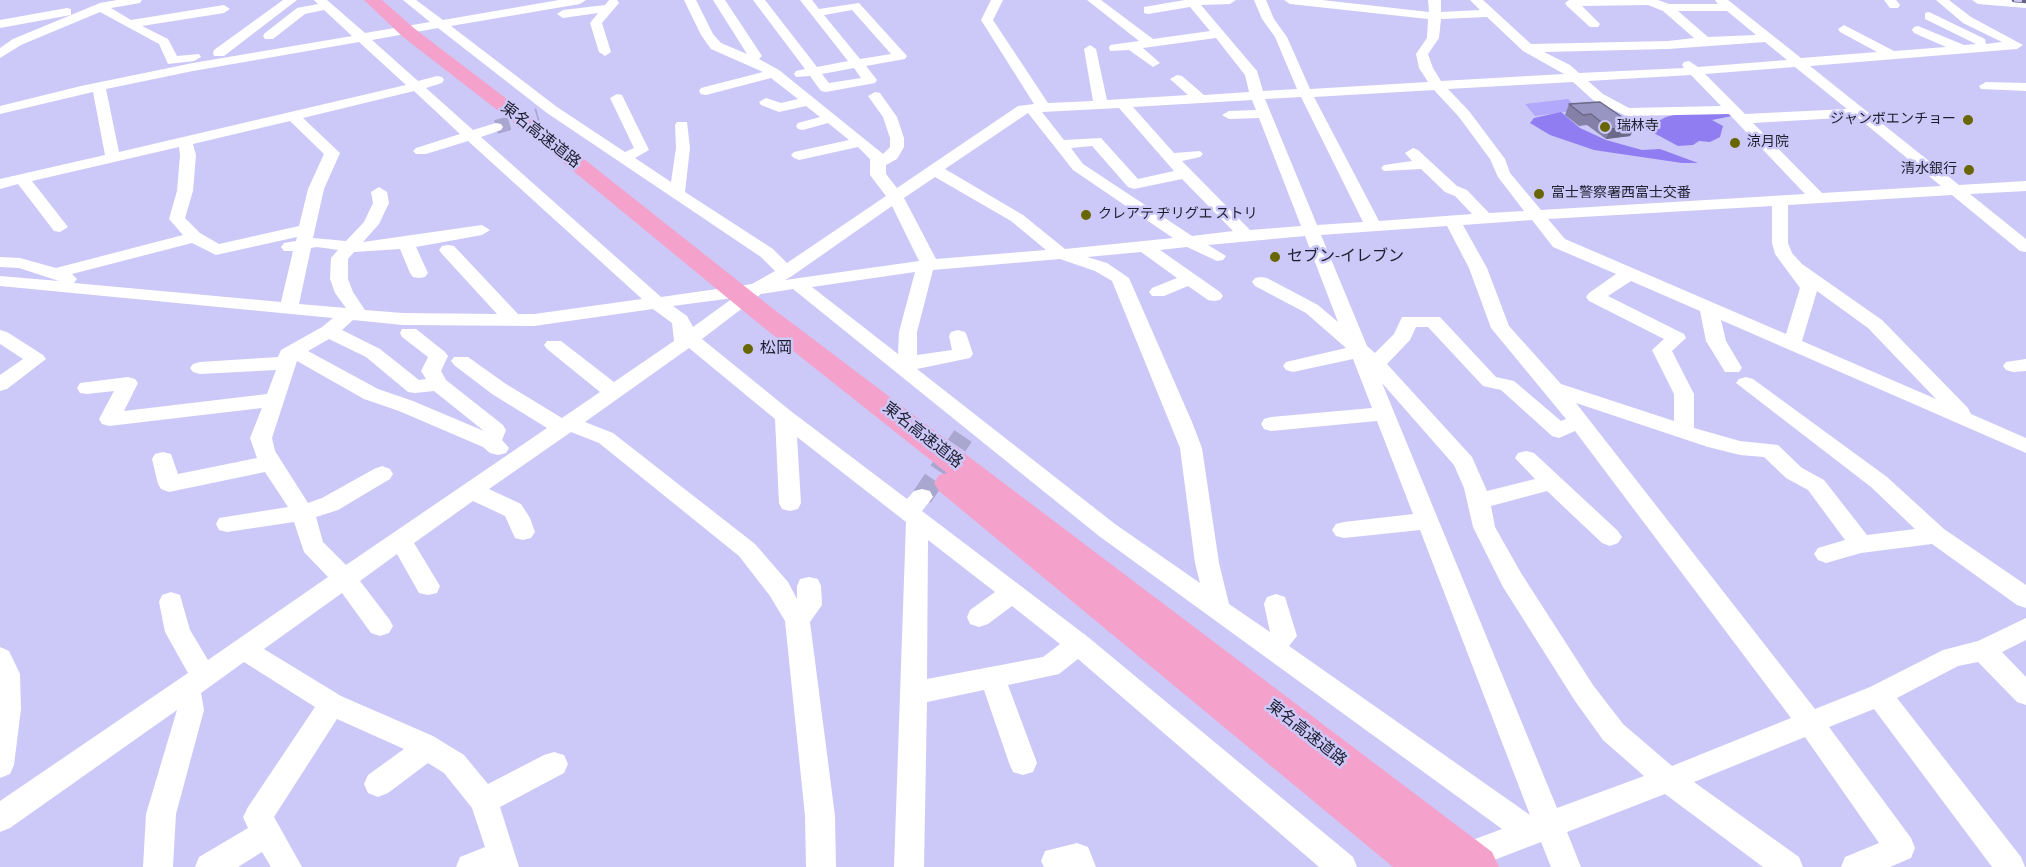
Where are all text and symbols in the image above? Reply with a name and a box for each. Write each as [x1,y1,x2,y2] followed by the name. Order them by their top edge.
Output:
[496,99,584,173] street label: 東名高速道路
[1830,112,1956,128] place label: ジャンボエンチョー
[1961,113,1975,127] marker: ジャンボエンチョー
[1617,119,1659,135] place label: 瑞林寺
[1598,120,1612,134] marker: 瑞林寺
[1747,135,1789,151] place label: 涼月院
[1728,136,1742,150] marker: 涼月院
[1901,162,1957,178] place label: 清水銀行
[1962,163,1976,177] marker: 清水銀行
[1551,186,1691,202] place label: 富士警察署西富士交番
[1532,187,1546,201] marker: 富士警察署西富士交番
[1098,207,1258,223] place label: クレアテ ヂリグエ ストリ
[1079,208,1093,222] marker: クレアテ ヂリグエ ストリ
[1287,247,1404,267] place label: セブン-イレブン
[1268,250,1282,264] marker: セブン-イレブン
[760,339,792,359] place label: 松岡
[741,342,755,356] marker: 松岡
[878,399,966,473] street label: 東名高速道路
[1262,697,1350,771] street label: 東名高速道路

